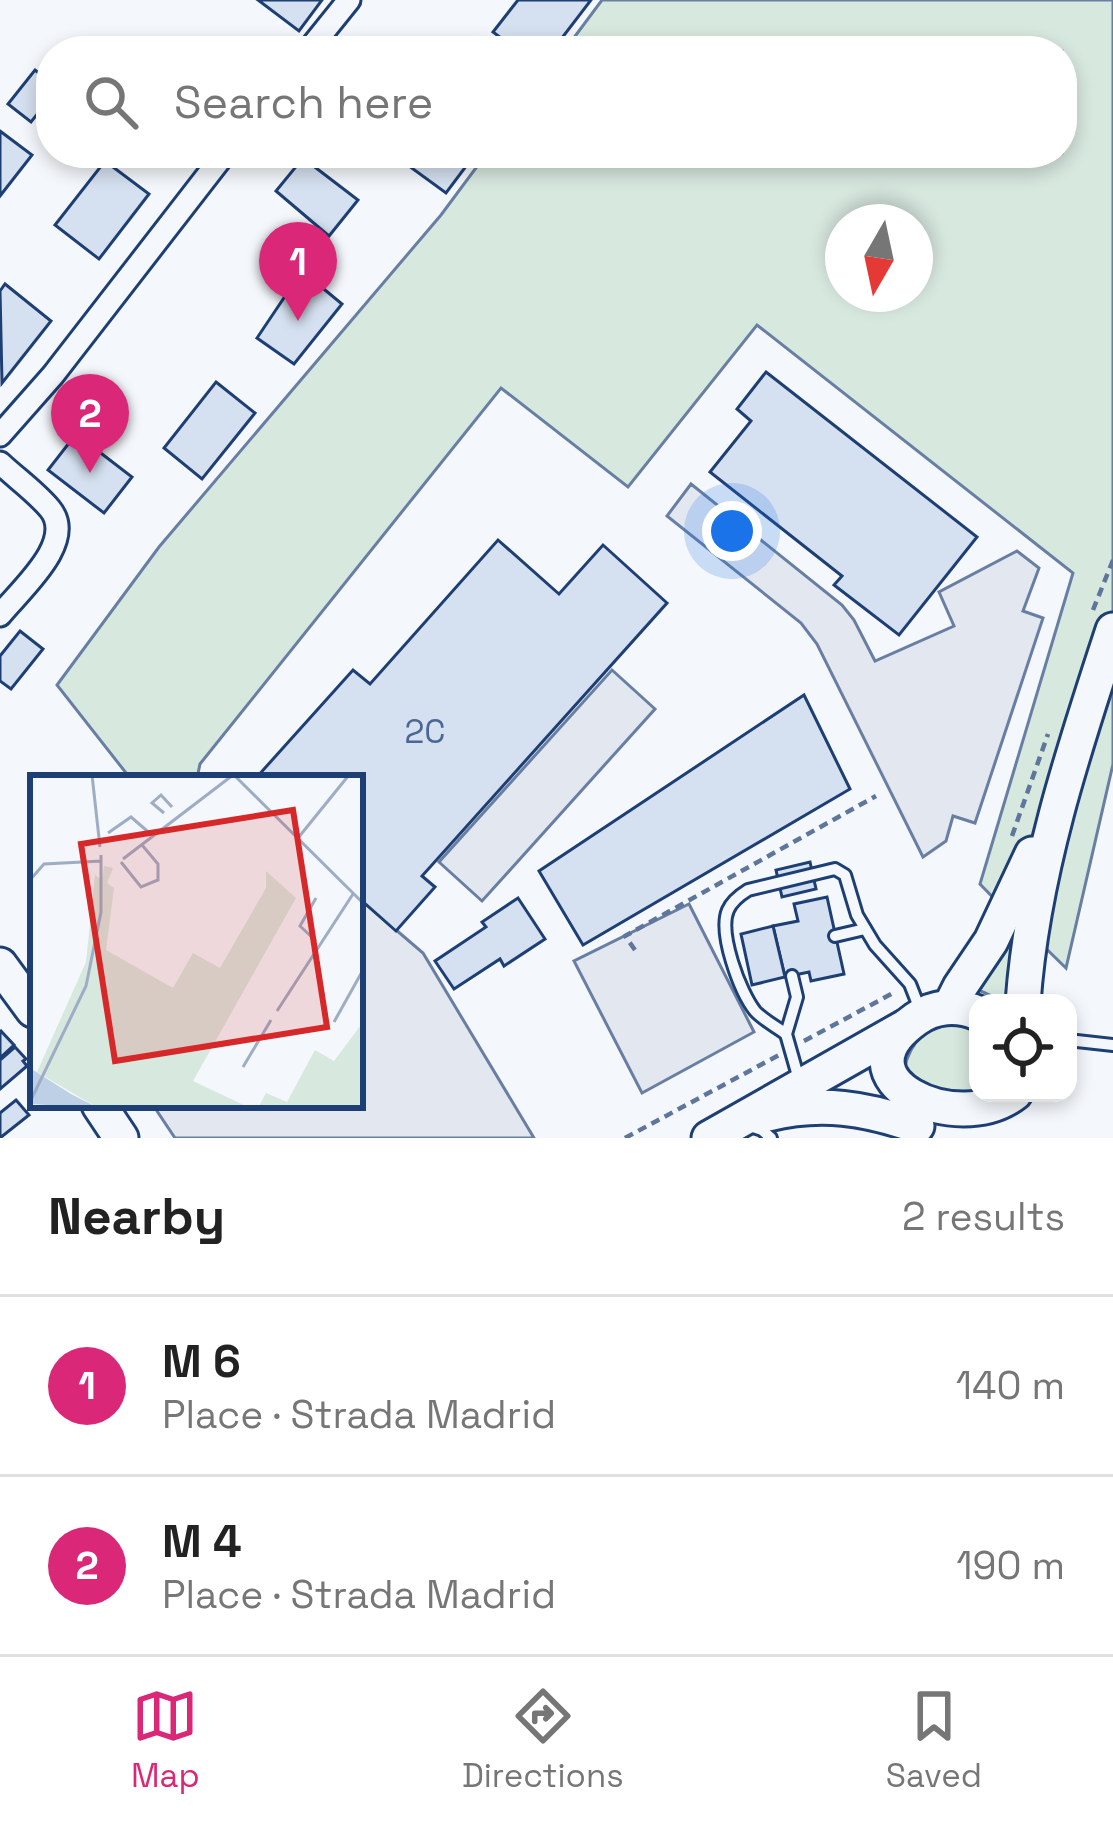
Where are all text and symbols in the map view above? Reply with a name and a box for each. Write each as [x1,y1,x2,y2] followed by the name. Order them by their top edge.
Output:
[36,36,1077,168] search box
[78,69,144,135] icon: search
[174,74,433,131] text: Search here
[825,204,933,312] north arrow
[259,222,337,321] pin: 1
[51,374,129,473] pin: 2
[702,501,762,561] your location
[404,711,446,753] house number: 2C
[30,775,363,1108] inset map
[969,994,1077,1102] map controls
[969,994,1077,1102] button: locate
[48,1184,225,1249] text: Nearby
[902,1192,1065,1241] text: 2 results
[162,1333,241,1390] text: M 6
[78,1361,96,1410] text: 1
[956,1361,1065,1410] text: 140 m
[162,1390,556,1439] text: Place · Strada Madrid
[162,1513,242,1570] text: M 4
[75,1541,99,1590] text: 2
[956,1541,1065,1590] text: 190 m
[162,1570,556,1619] text: Place · Strada Madrid
[131,1683,200,1797] tab: Map
[462,1683,624,1797] tab: Directions
[886,1683,982,1797] tab: Saved

